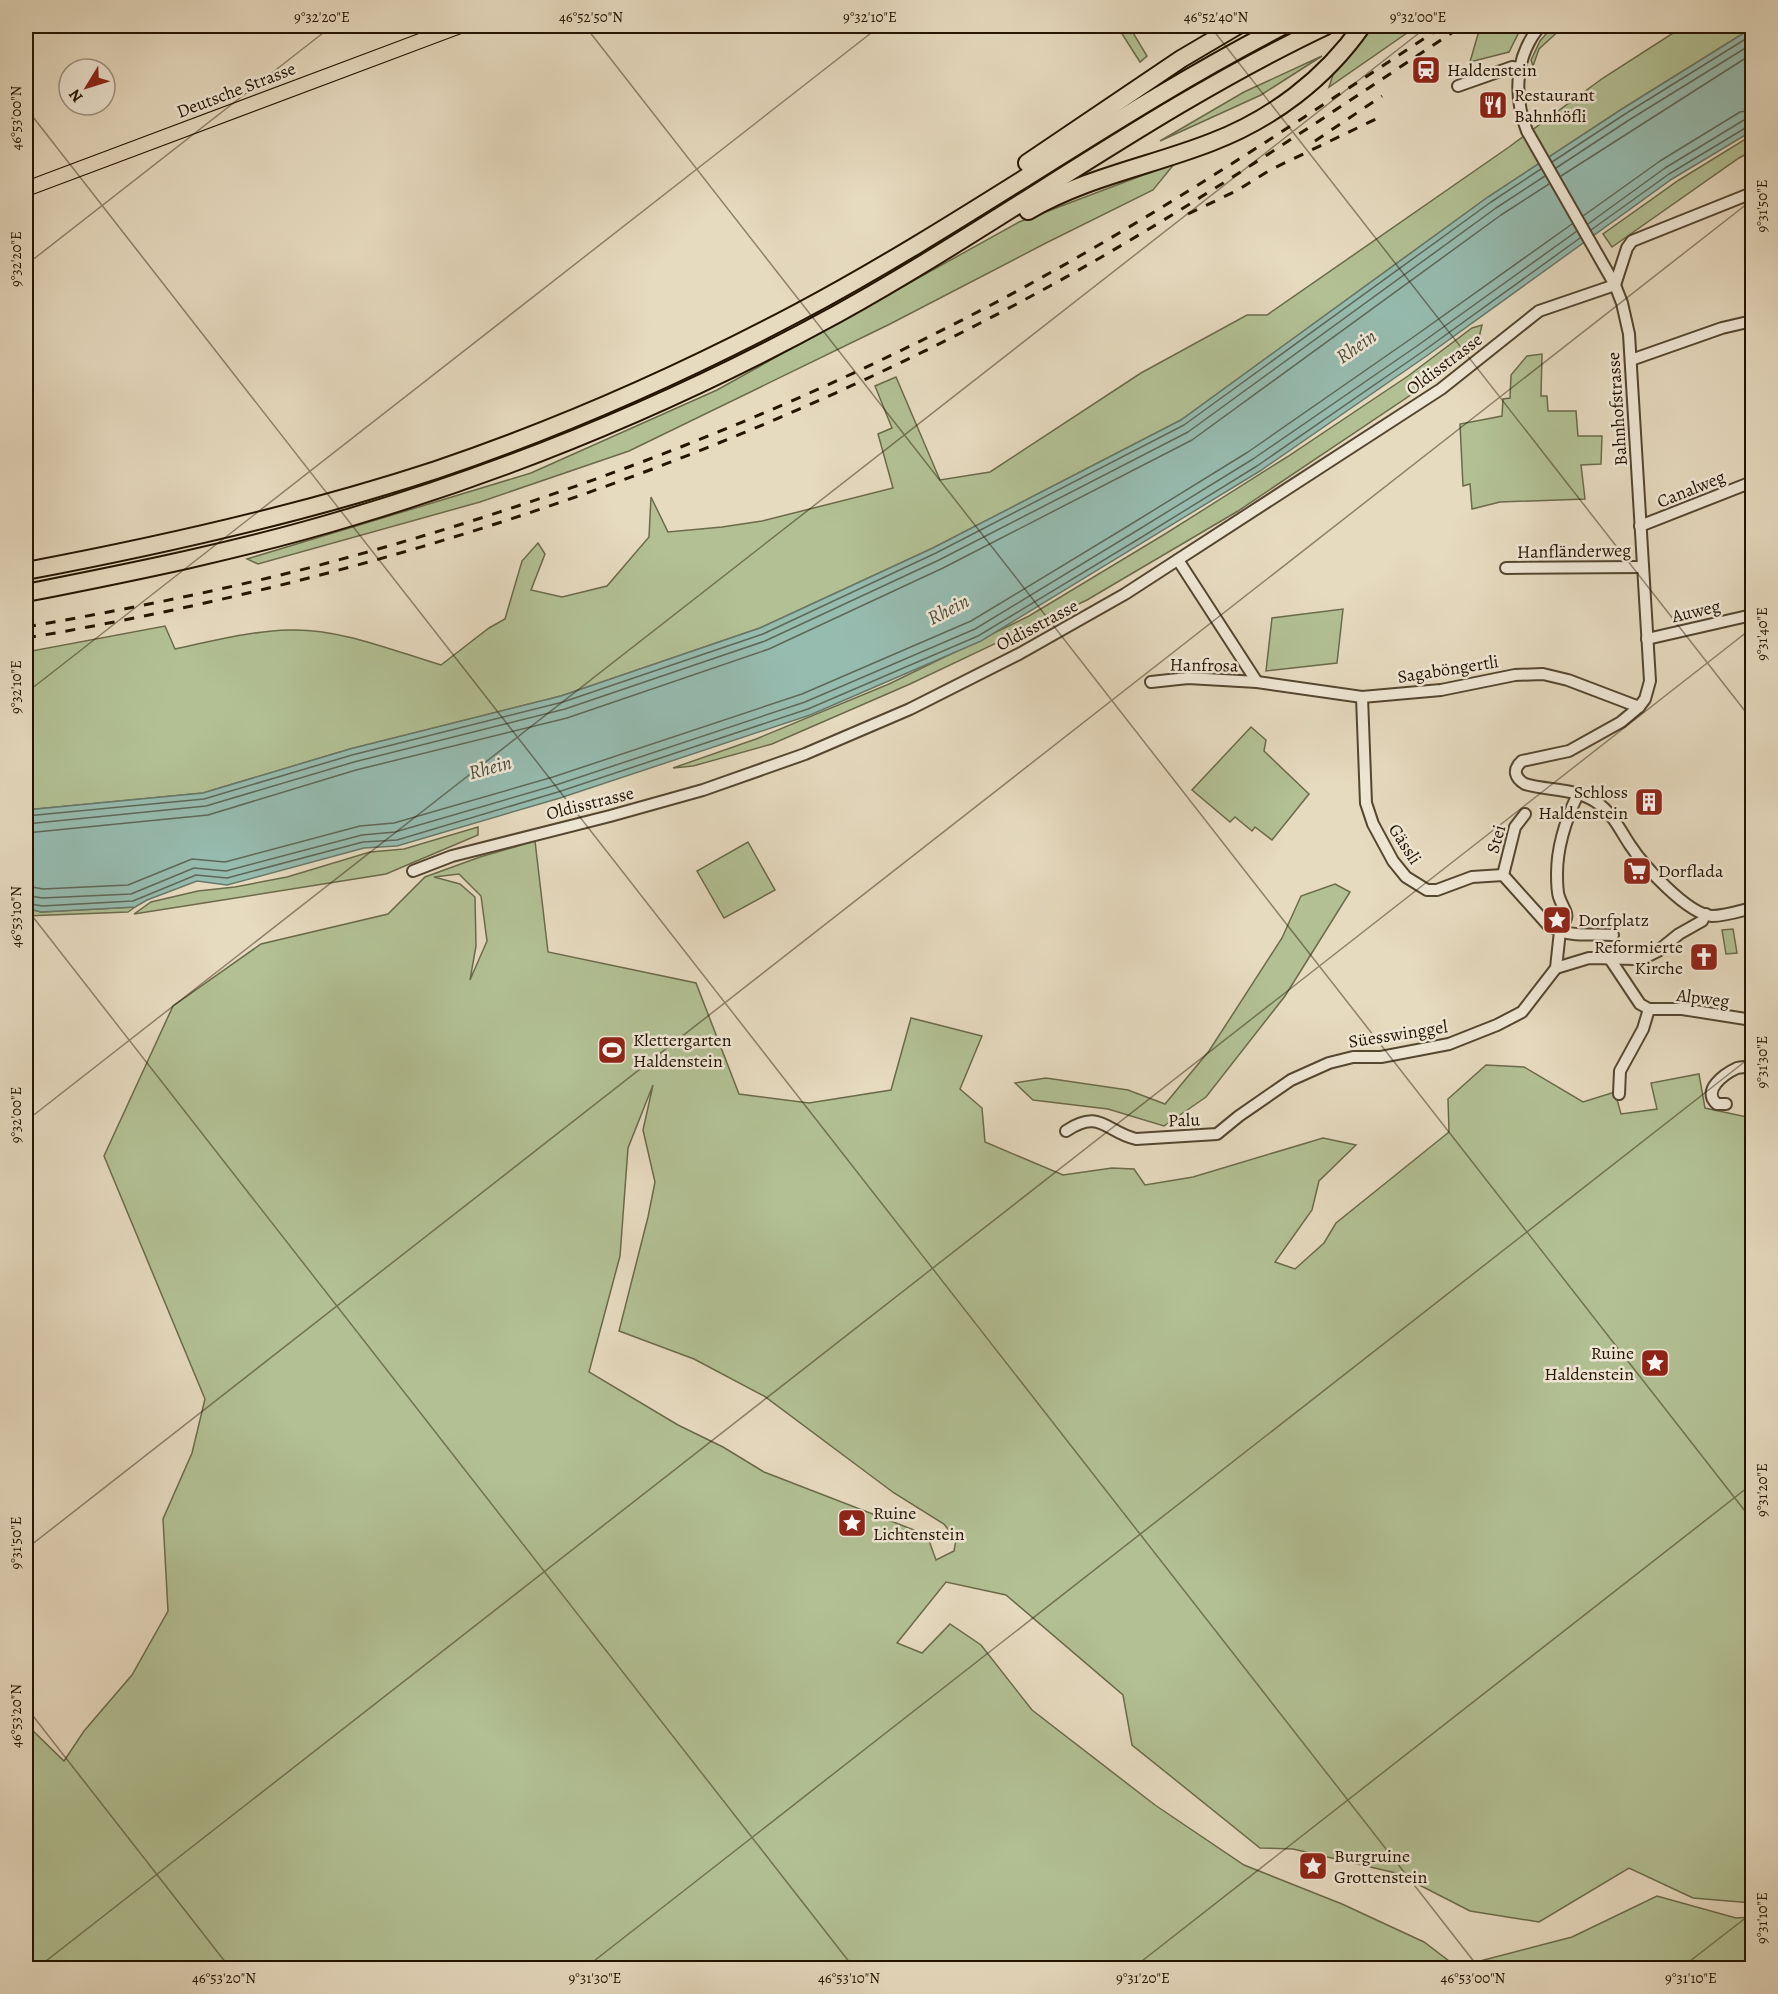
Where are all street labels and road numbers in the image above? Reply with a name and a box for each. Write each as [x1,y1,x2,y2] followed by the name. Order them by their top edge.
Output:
[173,56,299,124] street label: Deutsche Strasse
[1401,327,1487,401] street label: Oldisstrasse
[1601,351,1633,467] street label: Bahnhofstrasse
[1653,464,1729,514] street label: Canalweg
[1517,538,1631,564] street label: Hanfländerweg
[992,593,1082,657] street label: Oldisstrasse
[1668,594,1723,628] street label: Auweg
[1396,649,1500,689] street label: Sagaböngertli
[1169,652,1239,678] street label: Hanfrosa
[544,781,636,825] street label: Oldisstrasse
[1383,819,1427,869] street label: Gässli
[1481,822,1511,856] street label: Stei
[1674,983,1731,1013] street label: Alpweg
[1347,1014,1450,1054] street label: Süesswinggel
[1168,1107,1201,1133] street label: Palu

